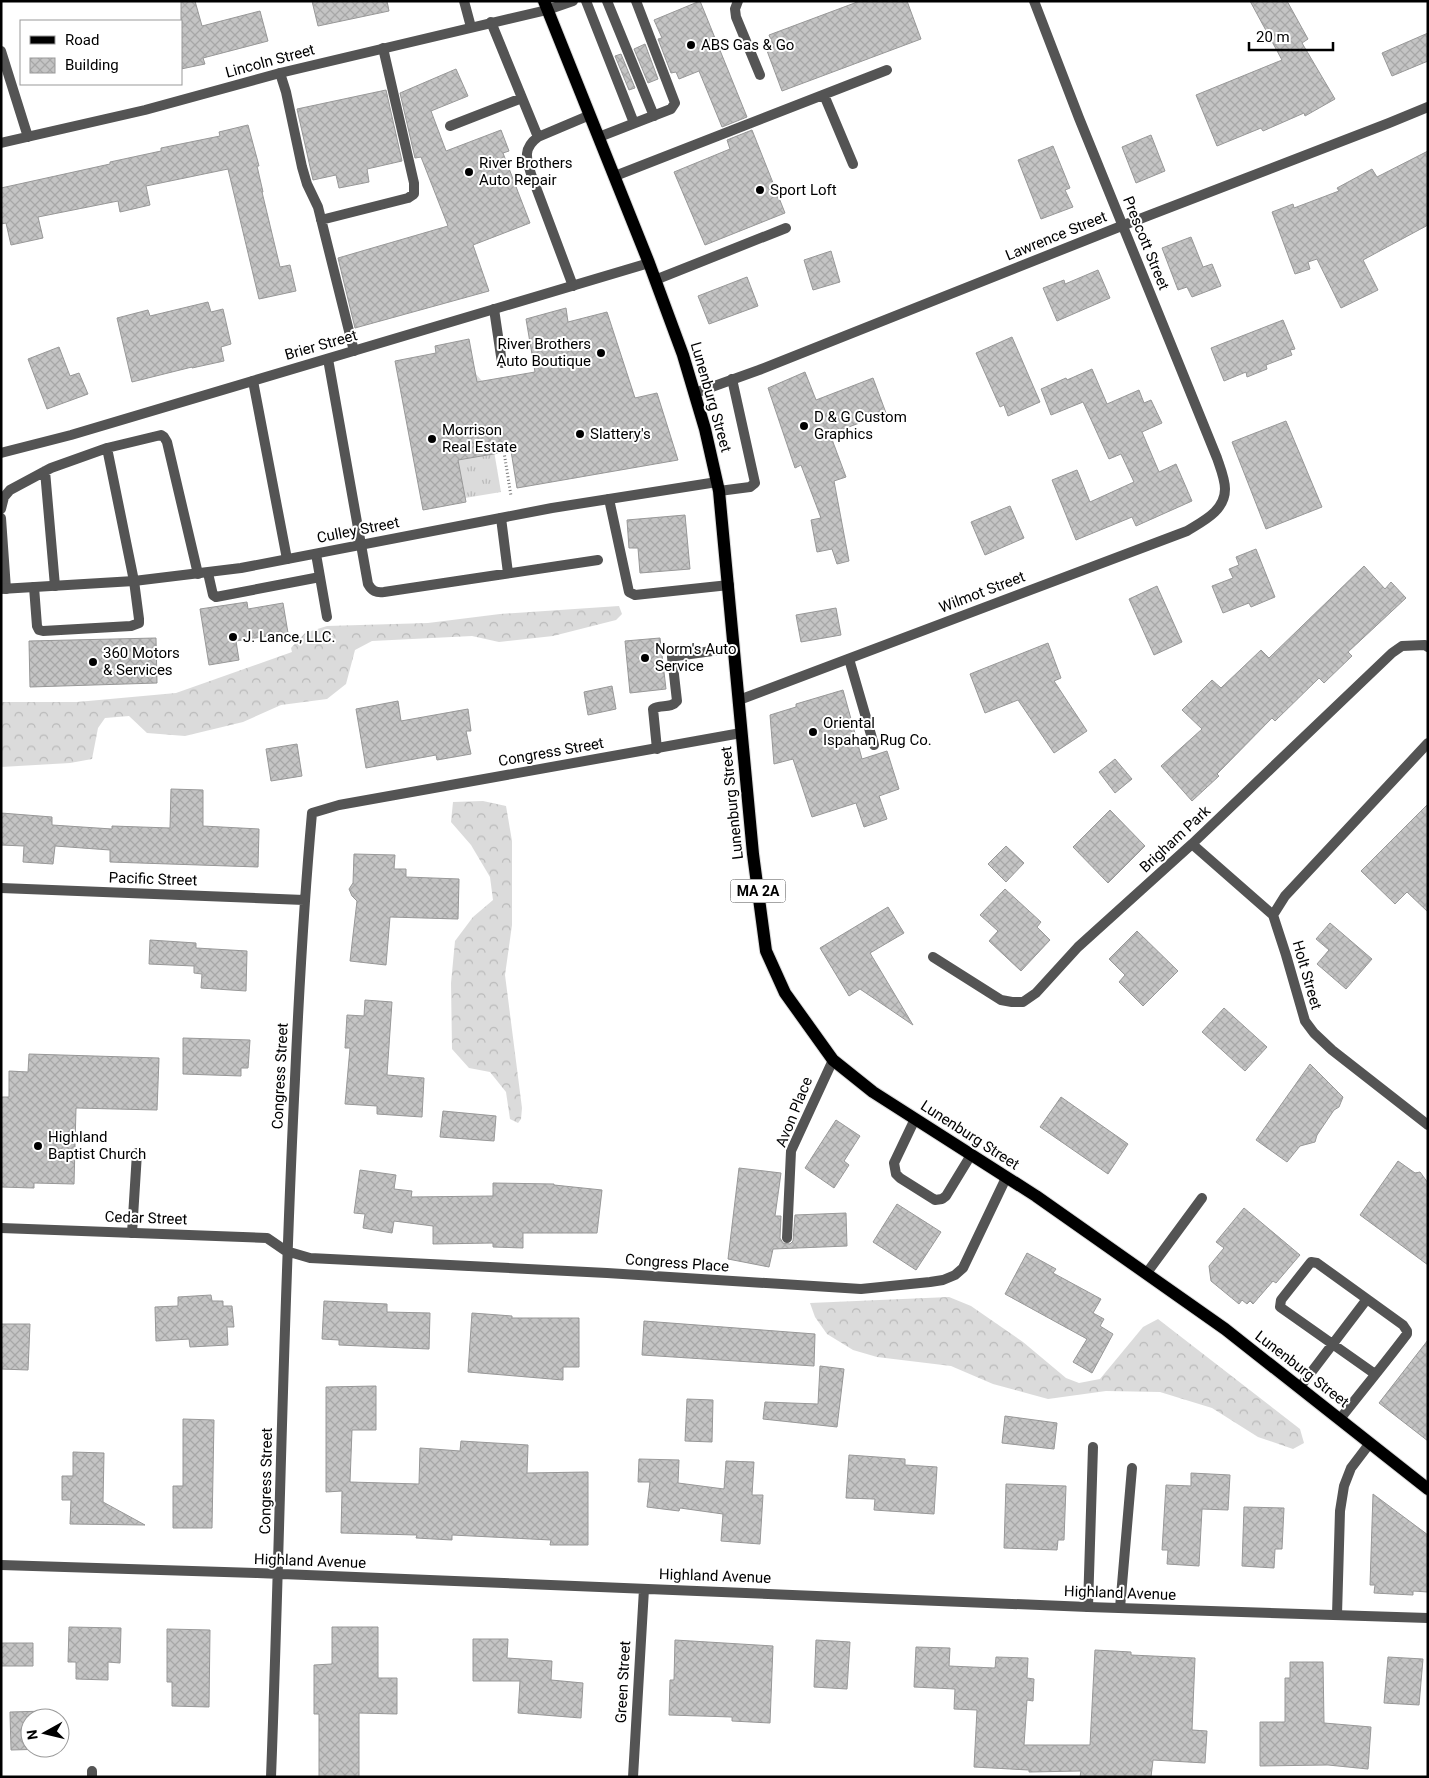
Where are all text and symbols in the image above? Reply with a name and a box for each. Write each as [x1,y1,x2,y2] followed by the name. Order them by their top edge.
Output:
[20,20,182,85] legend
[1249,20,1333,52] scale bar
[1256,28,1290,46] text: 20 m
[65,31,99,49] text: Road
[701,36,794,54] place label: ABS Gas & Go
[685,39,697,51] marker: ABS Gas & Go
[223,40,317,82] street label: Lincoln Street
[65,56,119,74] text: Building
[479,154,573,189] place label: River Brothers Auto Repair
[463,166,475,178] marker: River Brothers Auto Repair
[770,181,837,199] place label: Sport Loft
[754,184,766,196] marker: Sport Loft
[1119,193,1173,293] street label: Prescott Street
[1003,207,1109,265] street label: Lawrence Street
[283,326,359,364] street label: Brier Street
[497,335,591,370] place label: River Brothers Auto Boutique
[687,340,735,454] street label: Lunenburg Street
[595,347,607,359] marker: River Brothers Auto Boutique
[814,408,907,443] place label: D & G Custom Graphics
[798,420,810,432] marker: D & G Custom Graphics
[442,421,517,456] place label: Morrison Real Estate
[590,425,651,443] place label: Slattery's
[574,428,586,440] marker: Slattery's
[426,433,438,445] marker: Morrison Real Estate
[315,513,401,547] street label: Culley Street
[937,567,1028,617] street label: Wilmot Street
[243,628,335,646] place label: J. Lance, LLC.
[227,631,239,643] marker: J. Lance, LLC.
[655,640,737,675] place label: Norm's Auto Service
[103,644,180,679] place label: 360 Motors & Services
[639,652,651,664] marker: Norm's Auto Service
[87,656,99,668] marker: 360 Motors & Services
[823,714,932,749] place label: Oriental Ispahan Rug Co.
[807,726,819,738] marker: Oriental Ispahan Rug Co.
[497,734,605,770] street label: Congress Street
[717,745,747,861] street label: Lunenburg Street
[1136,801,1214,876] street label: Brigham Park
[108,868,198,890] street label: Pacific Street
[730,879,786,902] road number: MA 2A
[1289,938,1325,1012] street label: Holt Street
[268,1022,292,1130] street label: Congress Street
[772,1074,816,1150] street label: Avon Place
[917,1096,1023,1174] street label: Lunenburg Street
[48,1128,146,1163] place label: Highland Baptist Church
[32,1140,44,1152] marker: Highland Baptist Church
[104,1208,188,1228] street label: Cedar Street
[624,1250,730,1276] street label: Congress Place
[1252,1327,1352,1411] street label: Lunenburg Street
[256,1427,276,1535] street label: Congress Street
[254,1550,366,1572] street label: Highland Avenue
[659,1565,771,1587] street label: Highland Avenue
[1064,1582,1176,1604] street label: Highland Avenue
[612,1640,634,1724] street label: Green Street
[20,1708,70,1758] north arrow
[24,1729,41,1741] text: N

